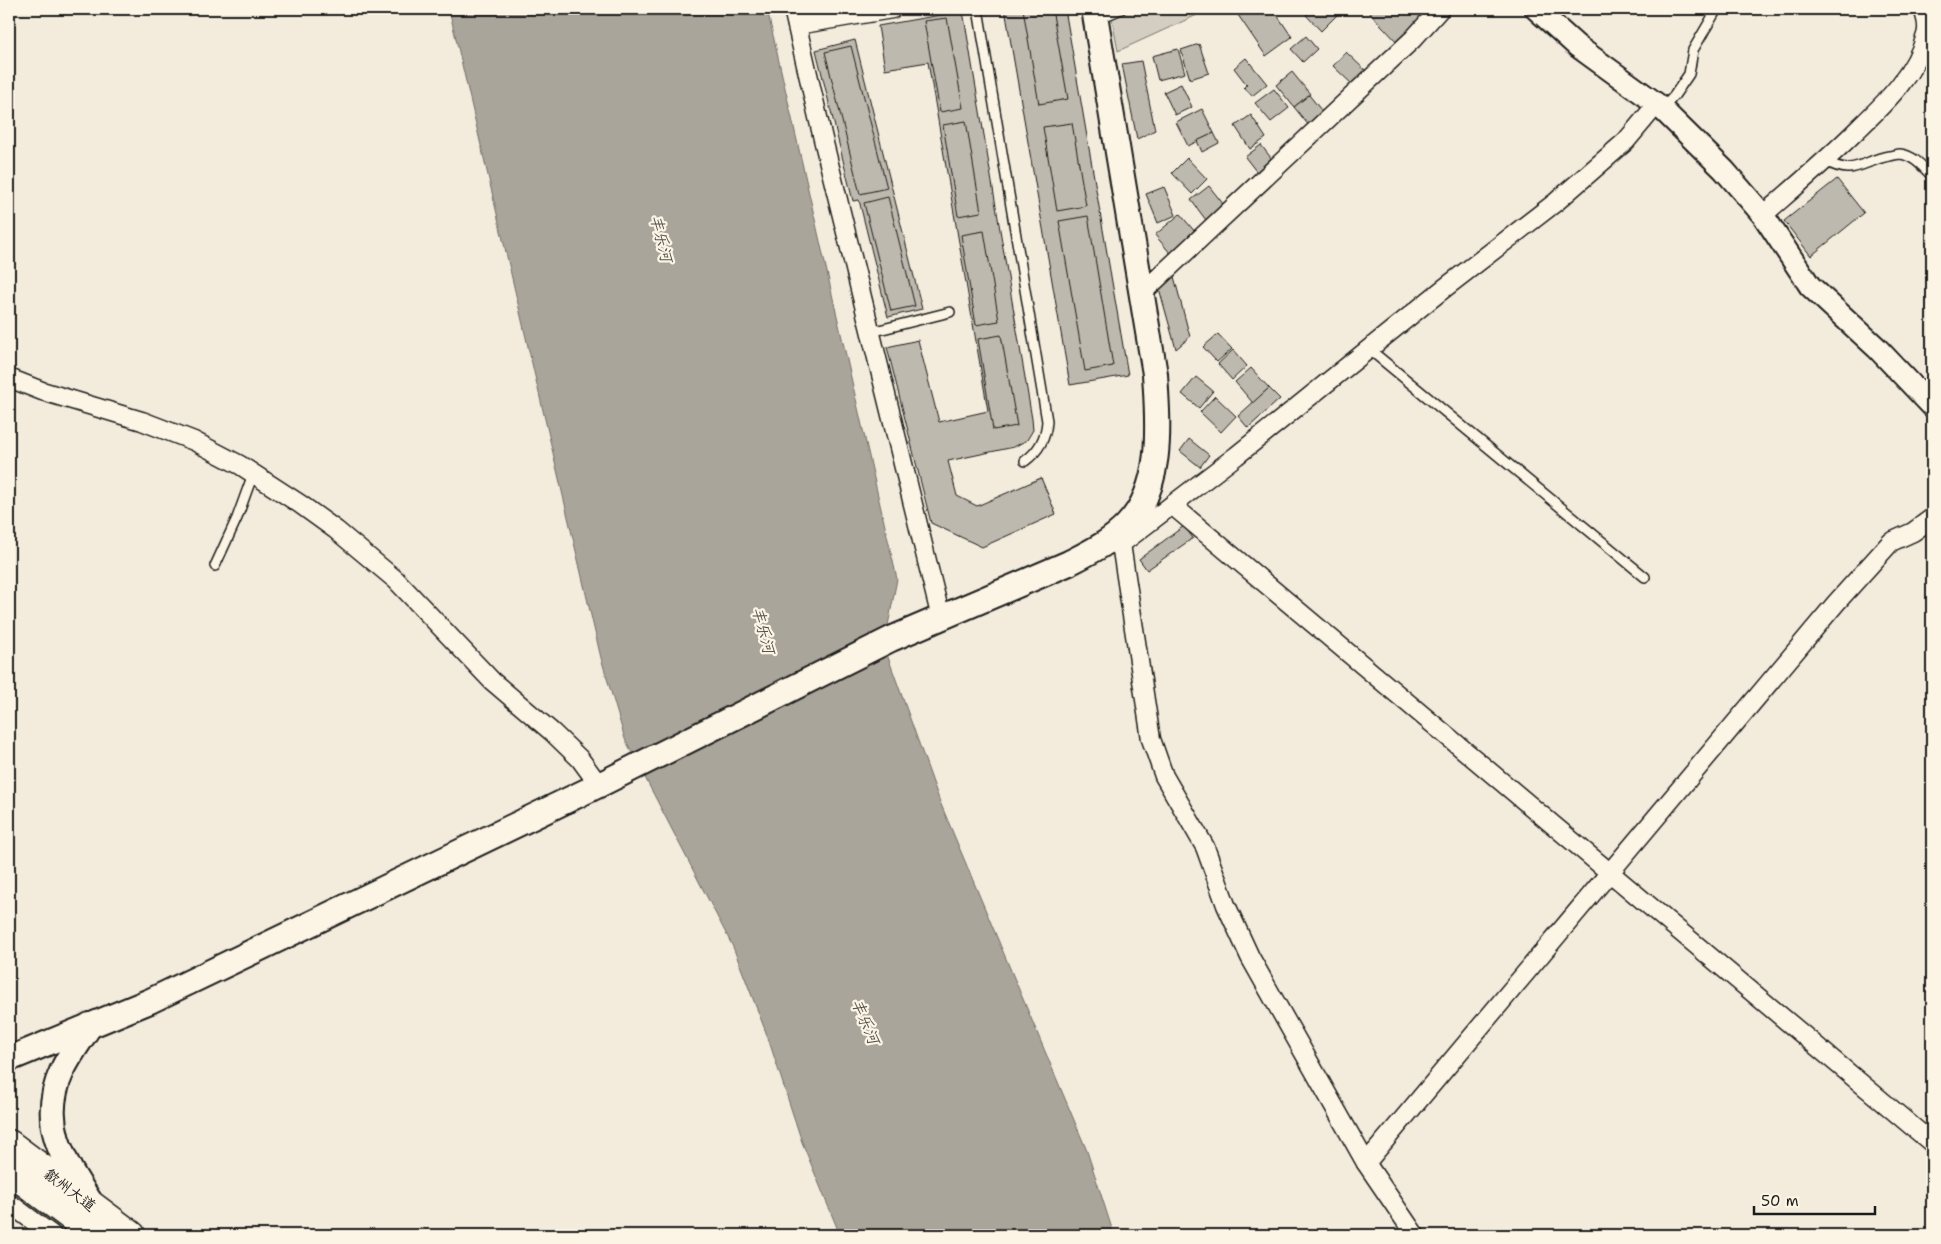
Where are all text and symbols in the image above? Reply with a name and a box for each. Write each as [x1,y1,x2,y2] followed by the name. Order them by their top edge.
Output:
[646,212,678,267] water label: 丰乐河
[747,604,781,659] water label: 丰乐河
[846,995,886,1050] water label: 丰乐河
[40,1164,100,1216] street label: 歙州大道
[1754,1184,1875,1216] scale bar
[1761,1191,1799,1211] text: 50 m

